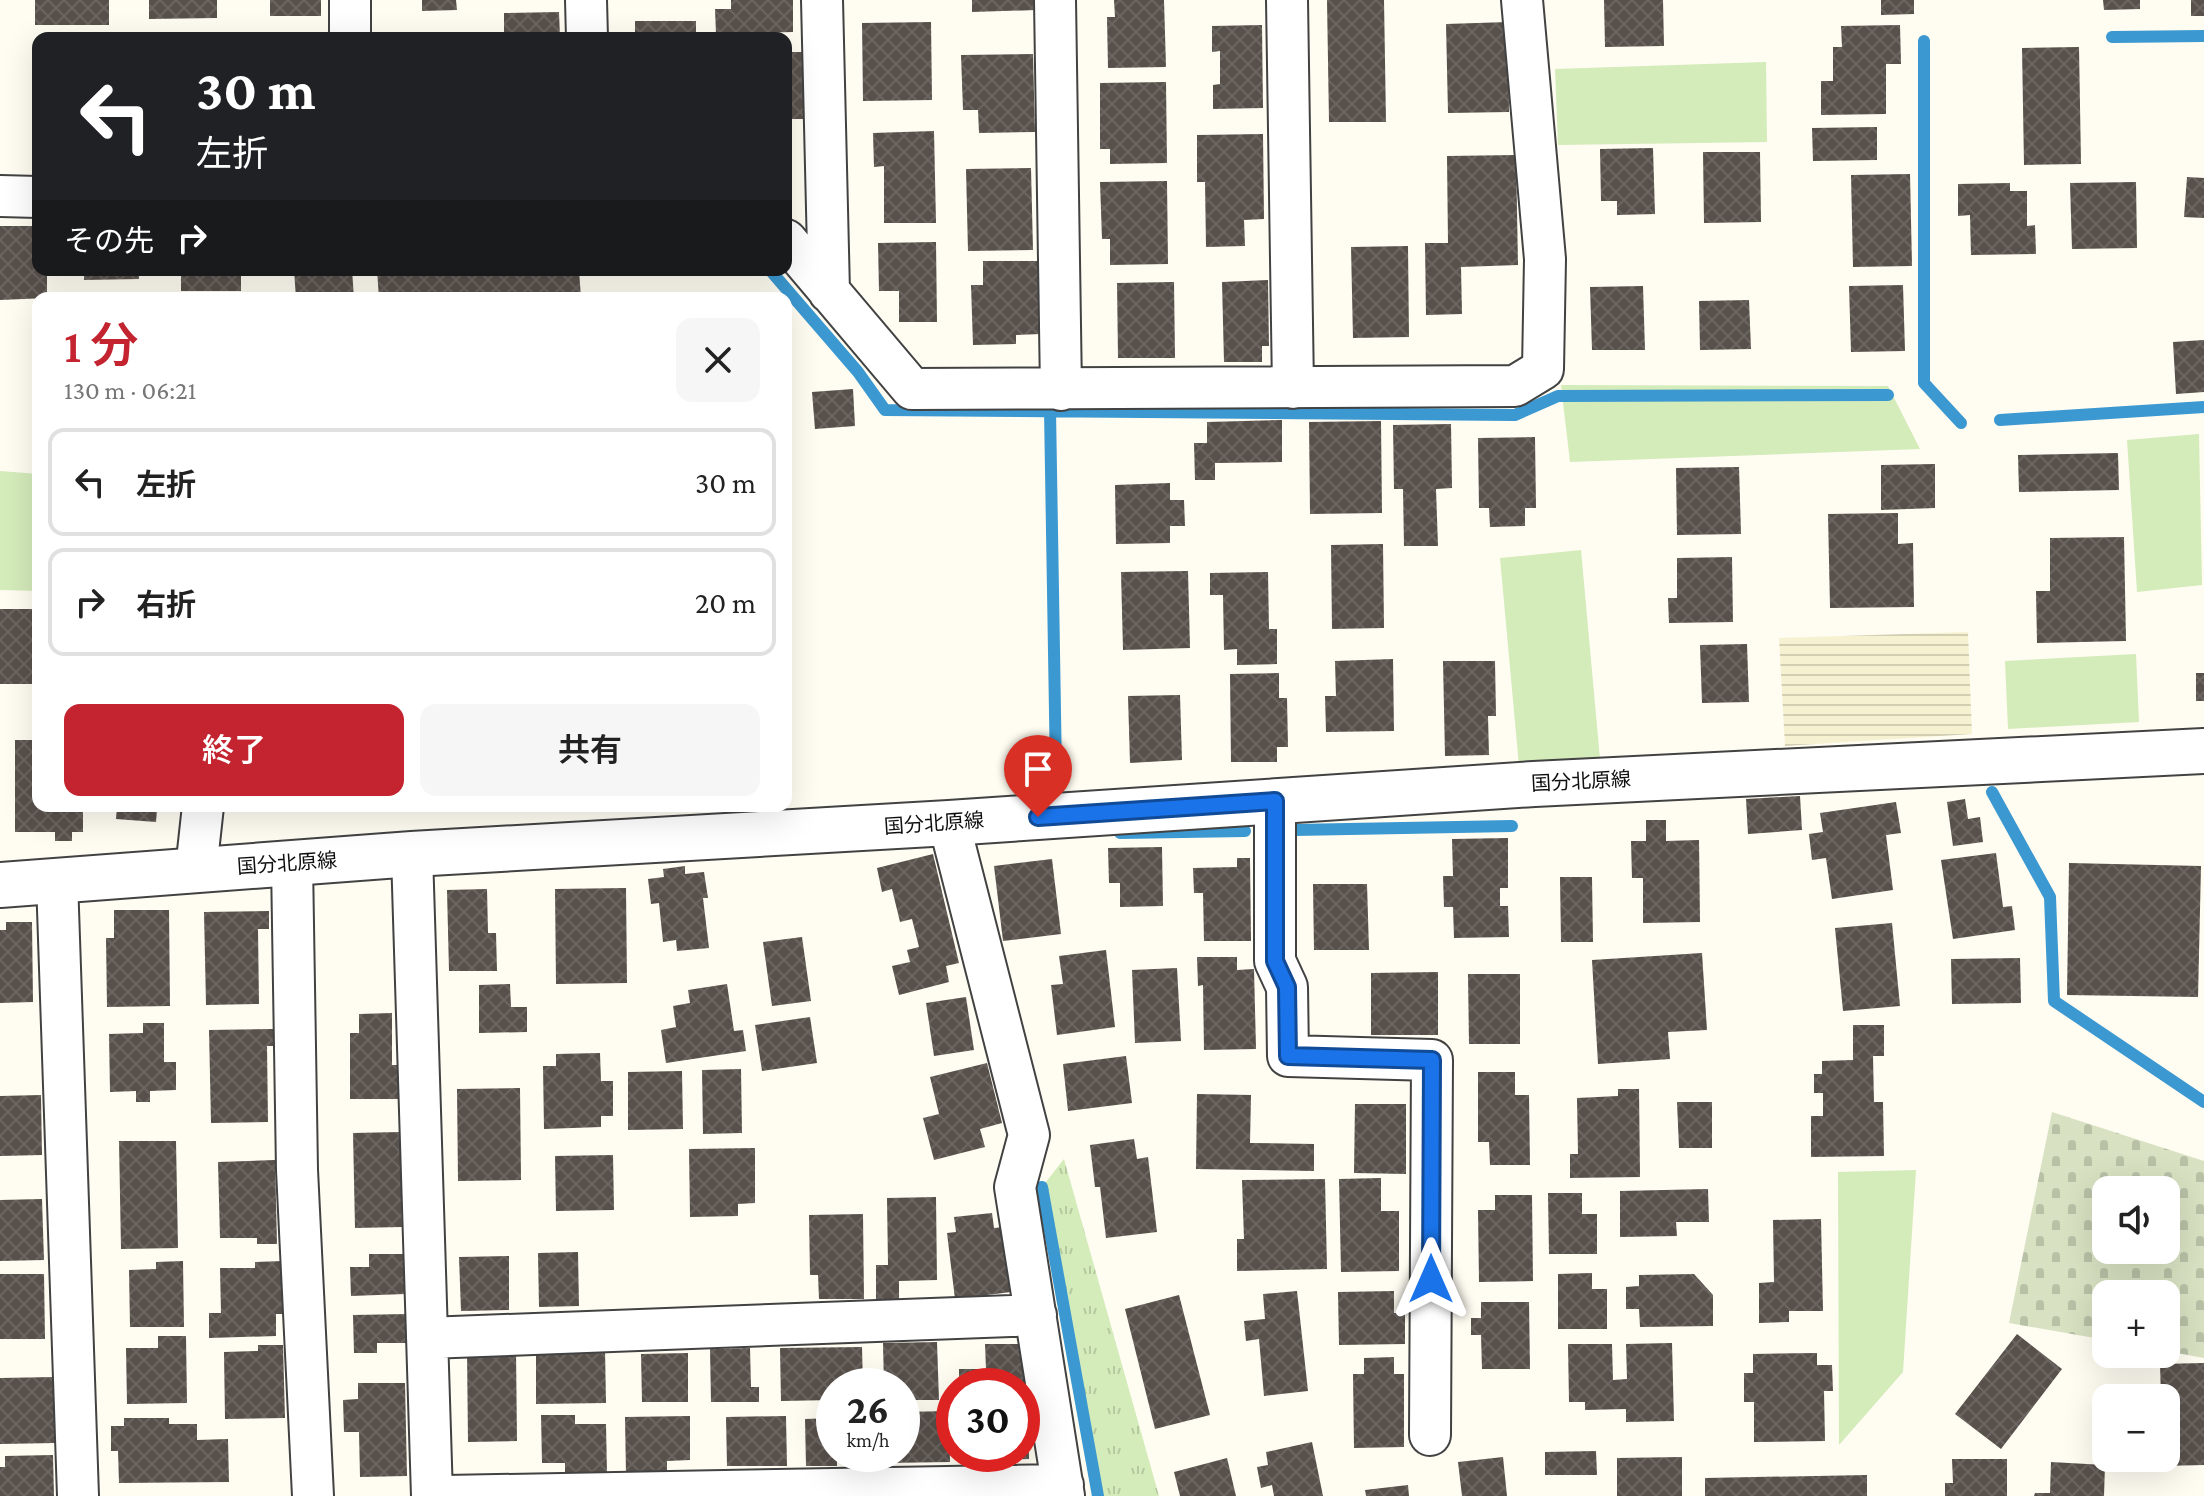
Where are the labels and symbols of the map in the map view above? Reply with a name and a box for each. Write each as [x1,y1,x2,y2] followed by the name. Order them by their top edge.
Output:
[1004,735,1072,817] pin
[1530,767,1632,795] street label: 国分北原線
[883,809,985,837] street label: 国分北原線
[236,849,338,877] street label: 国分北原線
[1389,1237,1473,1321] position arrow
[936,1368,1040,1472] speed limit sign: 30

